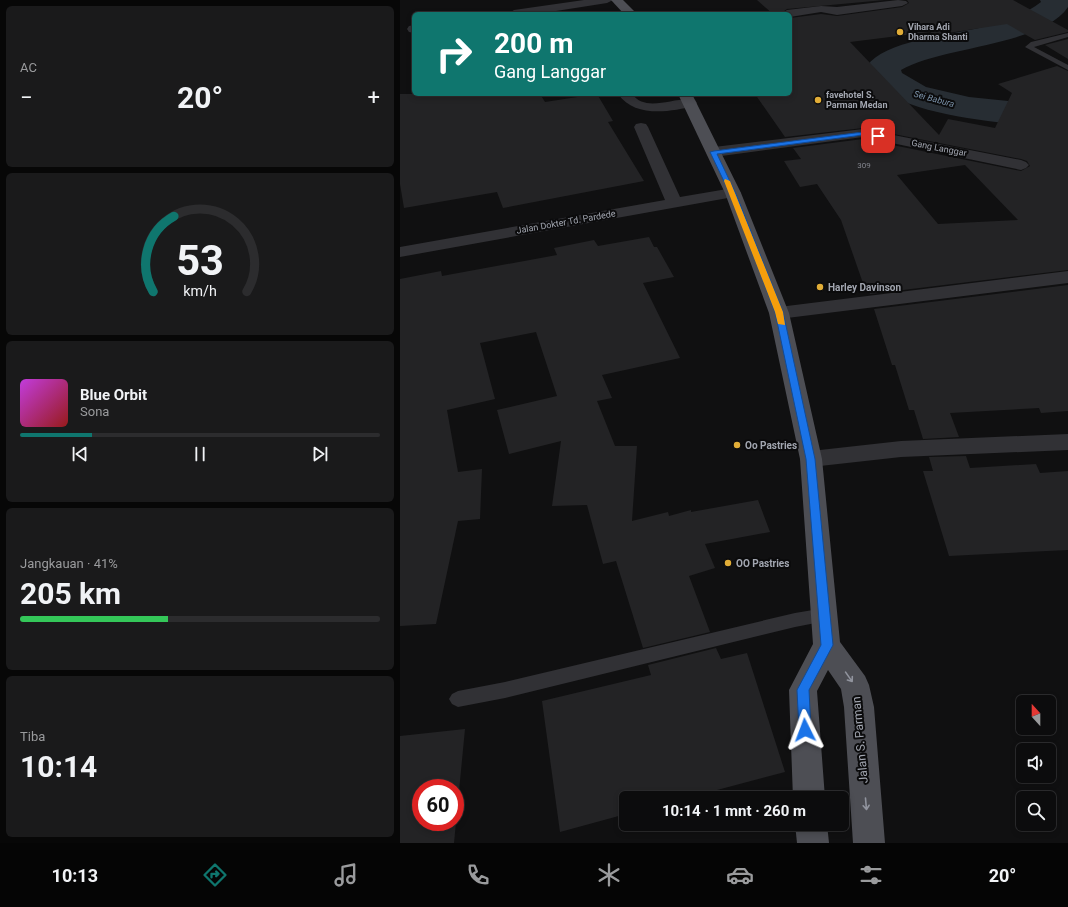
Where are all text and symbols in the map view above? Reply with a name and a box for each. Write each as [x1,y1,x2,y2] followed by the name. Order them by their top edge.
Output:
[908,22,968,42] place label: Vihara Adi Dharma Shanti
[494,27,573,60] text: 200 m
[895,27,905,37] marker: Vihara Adi Dharma Shanti
[428,28,480,80] icon: right
[20,60,37,75] text: AC
[494,61,606,82] text: Gang Langgar
[177,80,223,115] text: 20°
[20,85,33,110] text: −
[368,85,380,110] text: +
[913,89,956,109] water label: Sei Babura
[826,90,887,110] place label: favehotel S. Parman Medan
[813,95,823,105] marker: favehotel S. Parman Medan
[861,119,895,153] pin
[867,125,889,147] icon: arrive
[911,138,967,158] street label: Gang Langgar
[857,161,871,170] house number: 309
[516,208,617,236] street label: Jalan Dokter Td. Pardede
[176,236,224,285] text: 53
[815,282,825,292] marker: Harley Davinson
[828,282,901,293] place label: Harley Davinson
[183,283,217,299] text: km/h
[80,386,147,404] text: Blue Orbit
[80,404,109,419] text: Sona
[732,440,742,450] marker: Oo Pastries
[745,440,797,451] place label: Oo Pastries
[69,443,91,465] icon: previous
[189,443,211,465] icon: pause
[309,443,331,465] icon: next
[20,556,118,571] text: Jangkauan · 41%
[723,558,733,568] marker: OO Pastries
[736,558,789,569] place label: OO Pastries
[20,576,121,611] text: 205 km
[845,671,853,682] one-way arrow
[1016,695,1056,735] north arrow
[1016,695,1056,831] map controls
[849,696,871,784] street label: Jalan S. Parman
[784,709,826,751] position arrow
[20,729,45,744] text: Tiba
[1016,743,1056,783] button: sound
[20,749,97,784] text: 10:14
[412,779,464,831] speed limit sign: 60
[1016,791,1056,831] button: search
[862,797,869,810] one-way arrow
[662,802,806,820] text: 10:14 · 1 mnt · 260 m
[201,861,229,889] icon: directions
[332,861,360,889] icon: music
[464,861,492,889] icon: phone
[595,861,623,889] icon: climate
[726,861,754,889] icon: car
[857,861,885,889] icon: filters
[52,865,98,886] text: 10:13
[989,865,1016,886] text: 20°

